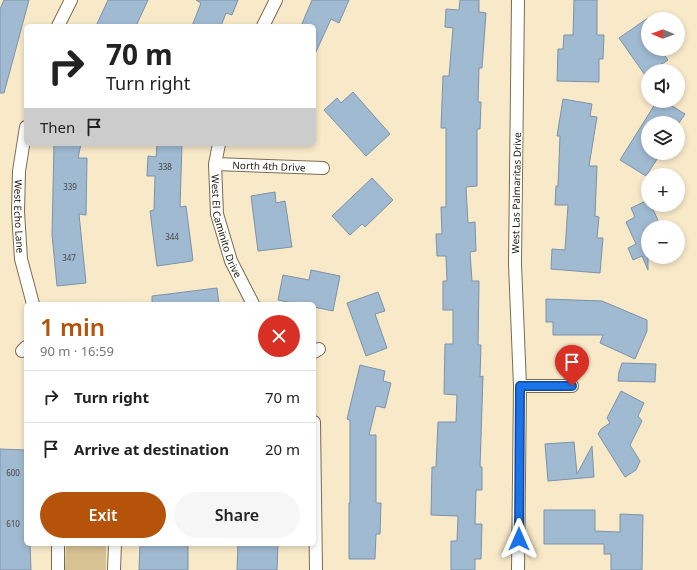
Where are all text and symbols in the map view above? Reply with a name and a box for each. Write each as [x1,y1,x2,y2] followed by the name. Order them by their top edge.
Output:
[641,12,685,56] north arrow
[641,12,685,264] map controls
[106,35,173,73] text: 70 m
[40,40,92,92] icon: right
[641,64,685,108] button: sound
[106,71,190,95] text: Turn right
[83,116,105,138] icon: arrive
[641,116,685,160] button: layers
[40,117,75,137] text: Then
[508,132,524,254] street label: West Las Palmaritas Drive
[232,158,306,174] street label: North 4th Drive
[158,161,172,172] house number: 338
[641,168,685,212] button: +
[208,174,245,280] street label: West El Caminito Drive
[11,179,28,254] street label: West Echo Lane
[63,181,77,192] house number: 339
[641,220,685,264] button: −
[165,231,179,242] house number: 344
[62,252,76,263] house number: 347
[40,310,105,343] text: 1 min
[258,315,300,357] button: close
[40,342,114,360] text: 90 m · 16:59
[555,345,589,386] pin
[561,351,583,373] icon: arrive
[40,386,62,408] icon: right
[74,387,149,407] text: Turn right
[265,387,300,407] text: 70 m
[40,438,62,460] icon: arrive
[74,439,229,459] text: Arrive at destination
[265,439,300,459] text: 20 m
[6,467,20,478] house number: 600
[40,492,166,538] button: Exit
[174,492,300,538] button: Share
[6,518,20,529] house number: 610
[498,518,540,560] position arrow

